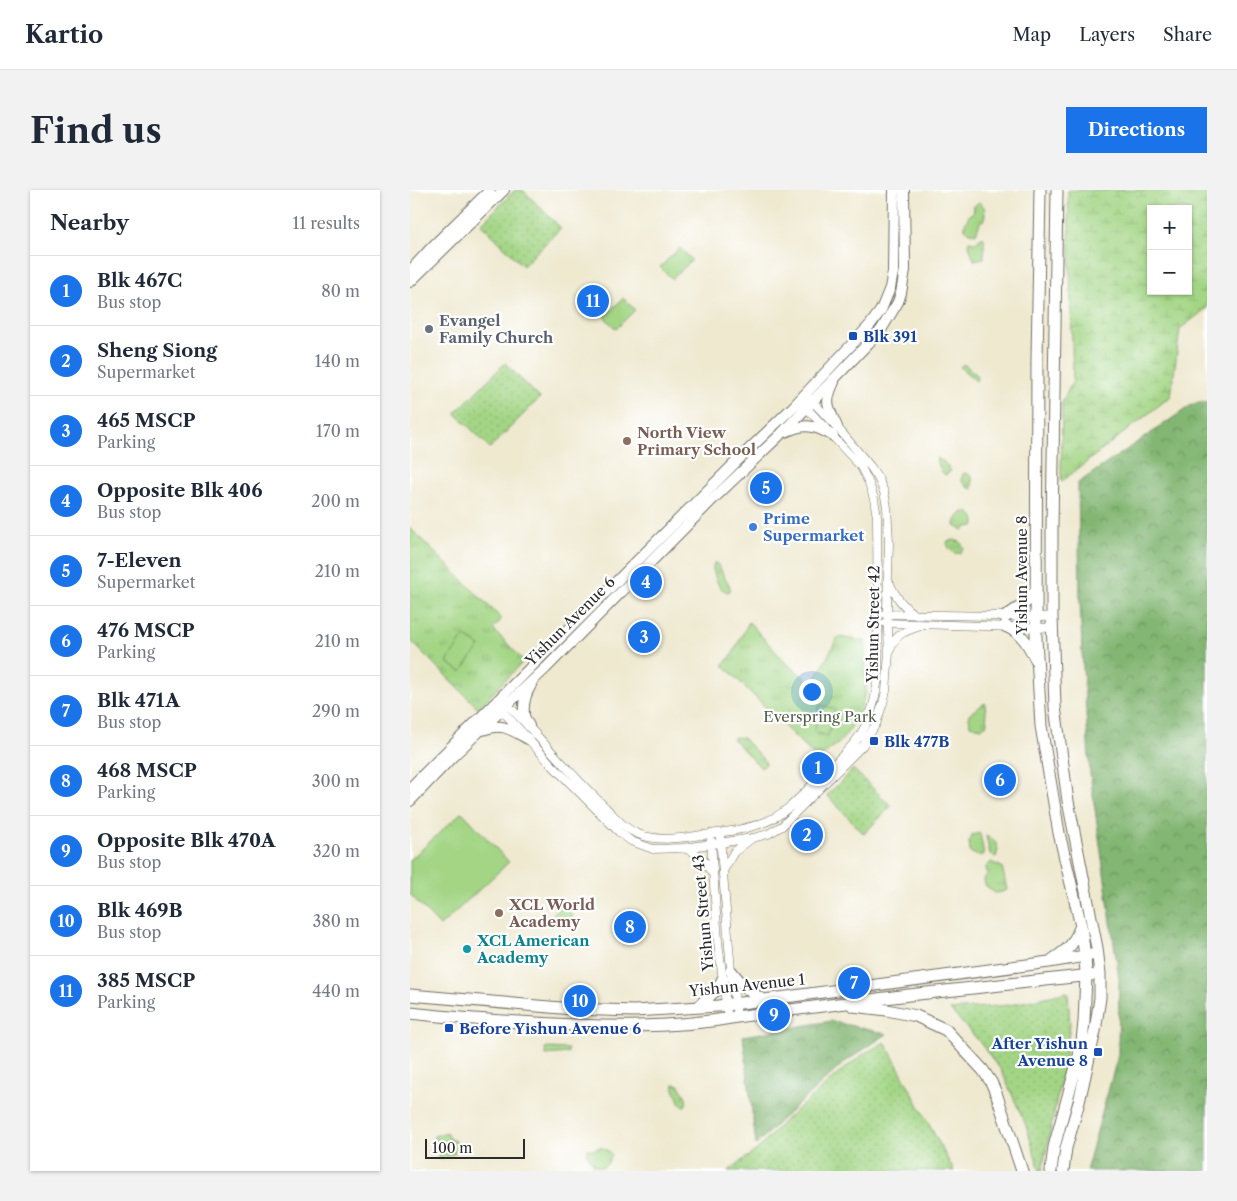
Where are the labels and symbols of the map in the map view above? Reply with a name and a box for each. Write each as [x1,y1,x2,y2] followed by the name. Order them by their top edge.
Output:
[577,282,609,320] pin: 11
[439,311,554,347] place label: Evangel Family Church
[423,323,435,335] marker: Evangel Family Church
[863,327,917,346] place label: Blk 391
[847,330,859,342] marker: Blk 391
[637,423,756,459] place label: North View Primary School
[621,435,633,447] marker: North View Primary School
[750,469,782,507] pin: 5
[763,509,864,545] place label: Prime Supermarket
[1012,515,1031,636] street label: Yishun Avenue 8
[747,521,759,533] marker: Prime Supermarket
[630,563,662,601] pin: 4
[862,565,884,684] street label: Yishun Street 42
[520,572,619,671] street label: Yishun Avenue 6
[628,618,660,656] pin: 3
[799,679,825,705] your location
[763,707,878,726] park label: Everspring Park
[884,732,949,751] place label: Blk 477B
[868,735,880,747] marker: Blk 477B
[802,749,834,787] pin: 1
[984,761,1016,799] pin: 6
[791,816,823,854] pin: 2
[688,854,718,973] street label: Yishun Street 43
[508,895,595,931] place label: XCL World Academy
[493,907,505,919] marker: XCL World Academy
[614,908,646,946] pin: 8
[476,931,590,967] place label: XCL American Academy
[461,943,473,955] marker: XCL American Academy
[838,964,870,1002] pin: 7
[687,969,807,1001] street label: Yishun Avenue 1
[564,982,596,1020] pin: 10
[758,996,790,1034] pin: 9
[459,1019,641,1038] place label: Before Yishun Avenue 6
[443,1022,455,1034] marker: Before Yishun Avenue 6
[990,1034,1089,1070] place label: After Yishun Avenue 8
[1092,1046,1104,1058] marker: After Yishun Avenue 8
[425,1136,525,1159] scale bar

